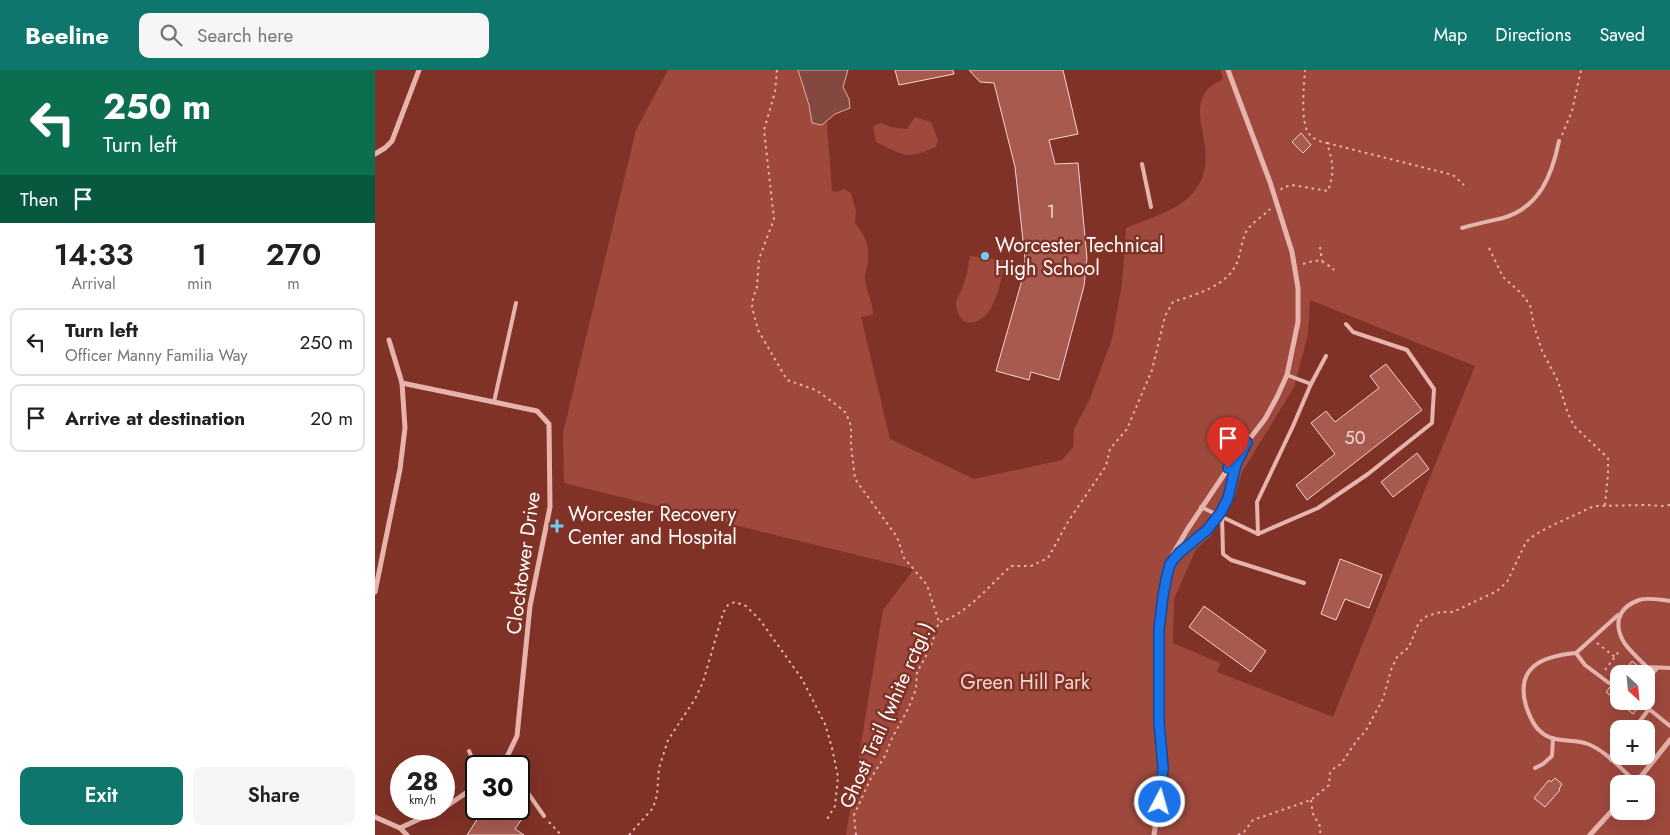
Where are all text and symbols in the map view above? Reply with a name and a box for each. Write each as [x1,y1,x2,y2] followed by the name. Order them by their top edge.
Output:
[139,13,489,58] search box
[25,18,109,53] text: Beeline
[157,21,185,49] icon: search
[197,22,293,49] text: Search here
[1434,22,1467,48] text: Map
[1495,22,1571,48] text: Directions
[1599,22,1645,48] text: Saved
[103,82,211,132] text: 250 m
[20,90,85,155] icon: left
[103,128,177,160] text: Turn left
[69,185,97,213] icon: arrive
[20,186,59,213] text: Then
[1047,199,1055,225] house number: 1
[995,231,1164,283] place label: Worcester Technical High School
[54,233,134,276] text: 14:33
[192,233,207,276] text: 1
[266,233,321,276] text: 270
[979,250,991,262] marker: Worcester Technical High School
[72,272,116,295] text: Arrival
[187,272,212,295] text: min
[287,272,300,295] text: m
[65,317,138,344] text: Turn left
[22,328,50,356] icon: left
[300,329,353,356] text: 250 m
[65,344,247,367] text: Officer Manny Familia Way
[22,404,50,432] icon: arrive
[65,405,245,432] text: Arrive at destination
[310,405,353,432] text: 20 m
[1207,417,1249,468] pin
[1214,424,1242,452] icon: arrive
[1345,425,1366,451] house number: 50
[499,490,548,636] street label: Clocktower Drive
[568,500,737,552] place label: Worcester Recovery Center and Hospital
[550,519,564,533] marker: Worcester Recovery Center and Hospital
[832,617,941,813] street label: Ghost Trail (white rctgl.)
[1610,665,1655,710] north arrow
[1610,665,1655,820] map controls
[960,668,1090,697] park label: Green Hill Park
[1610,720,1655,765] button: +
[465,755,530,820] speed limit sign: 30
[406,763,439,799] text: 28
[20,767,183,825] button: Exit
[193,767,355,825] button: Share
[1133,775,1185,827] position arrow
[1610,775,1655,820] button: −
[409,791,436,809] text: km/h

